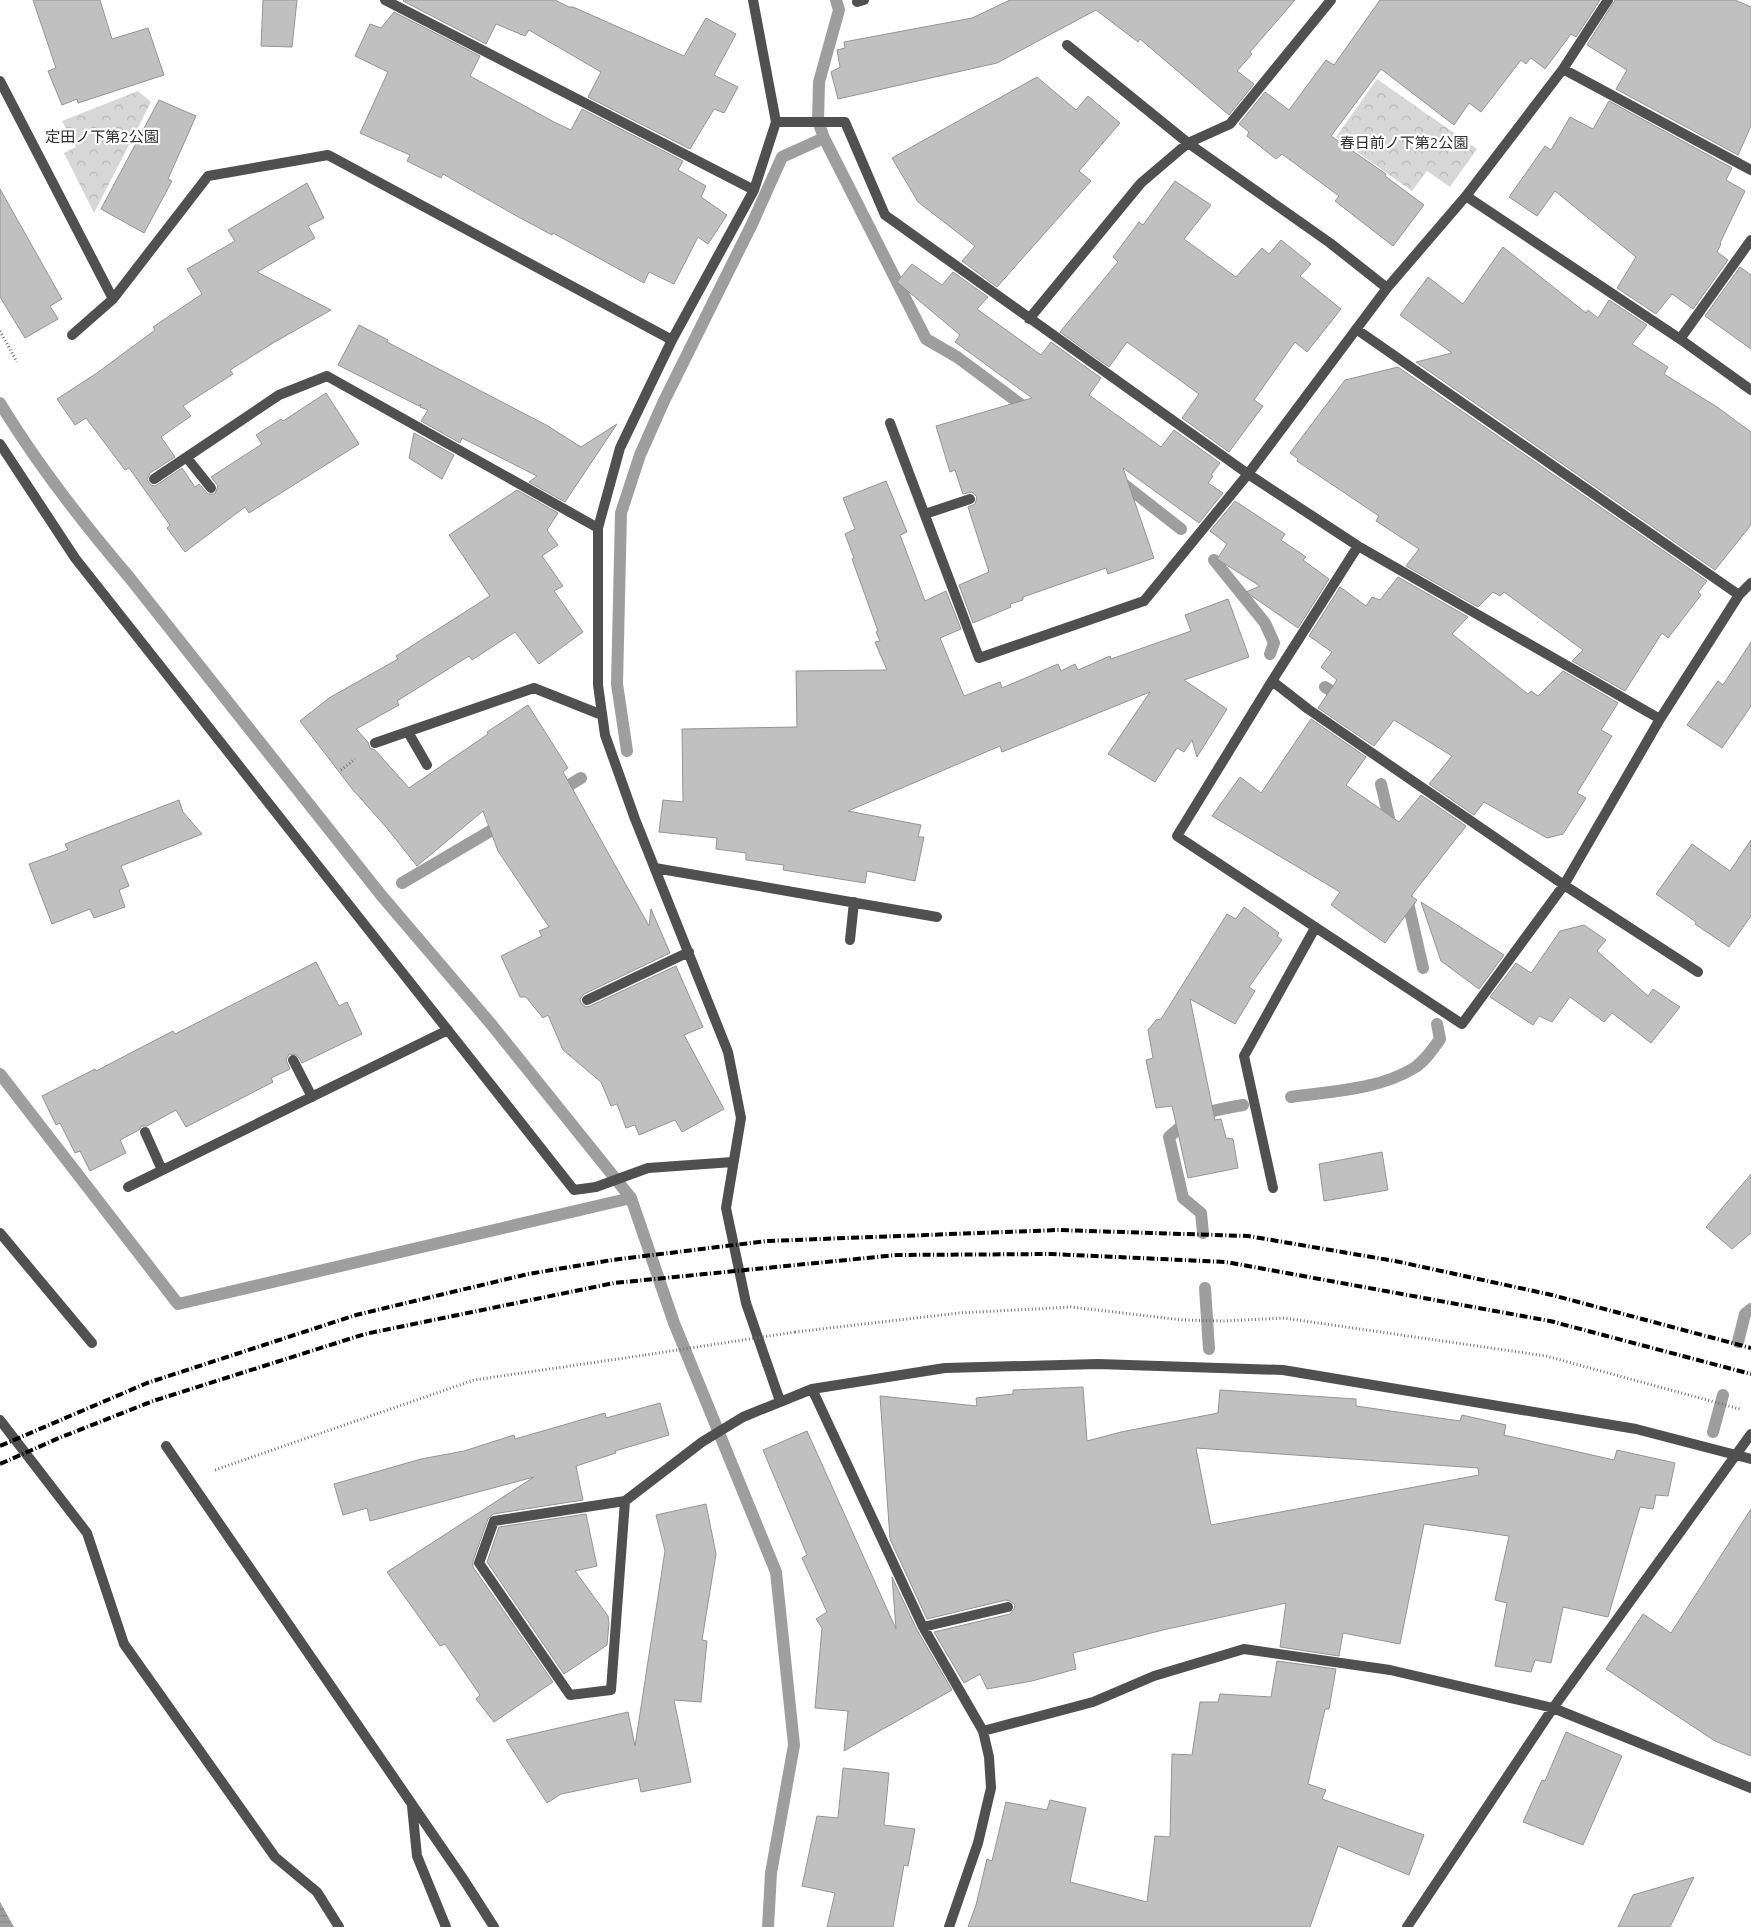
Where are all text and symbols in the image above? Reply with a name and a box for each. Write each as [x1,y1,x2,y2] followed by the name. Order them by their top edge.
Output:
[45,128,159,145] park label: 定田ノ下第2公園
[1340,134,1468,151] park label: 春日前ノ下第2公園

